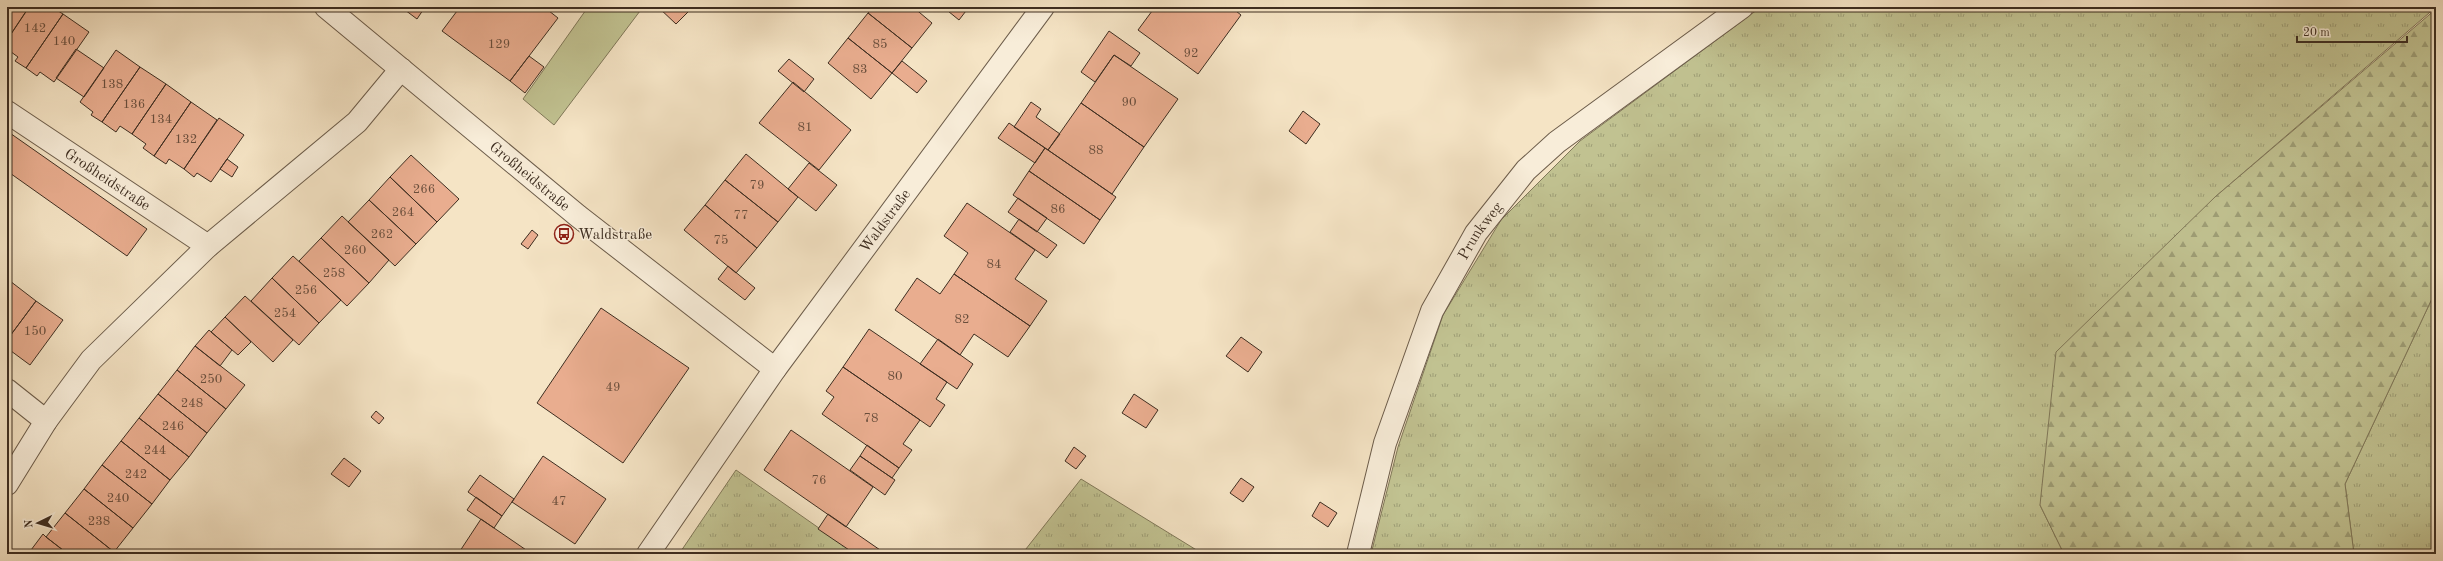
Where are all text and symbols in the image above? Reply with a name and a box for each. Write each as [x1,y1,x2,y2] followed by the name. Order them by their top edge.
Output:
[2297,18,2407,44] scale bar
[24,22,46,35] house number: 142
[2303,27,2330,39] text: 20 m
[53,35,75,48] house number: 140
[488,38,510,51] house number: 129
[872,38,888,51] house number: 85
[1183,47,1199,60] house number: 92
[852,63,868,76] house number: 83
[101,78,123,91] house number: 138
[1121,96,1137,109] house number: 90
[123,98,145,111] house number: 136
[150,113,172,126] house number: 134
[797,121,813,134] house number: 81
[175,133,197,146] house number: 132
[486,140,572,215] street label: Großheidstraße
[1088,144,1104,157] house number: 88
[61,147,152,214] street label: Großheidstraße
[749,179,765,192] house number: 79
[413,183,435,196] house number: 266
[858,187,914,256] street label: Waldstraße
[1457,200,1506,263] street label: Prunkweg
[1050,203,1066,216] house number: 86
[392,206,414,219] house number: 264
[733,209,749,222] house number: 77
[553,223,575,245] bus stop icon: Waldstraße
[371,228,393,241] house number: 262
[578,228,652,243] place label: Waldstraße
[713,234,729,247] house number: 75
[344,244,366,257] house number: 260
[986,258,1002,271] house number: 84
[323,267,345,280] house number: 258
[295,284,317,297] house number: 256
[274,307,296,320] house number: 254
[954,313,970,326] house number: 82
[24,325,46,338] house number: 150
[887,370,903,383] house number: 80
[200,373,222,386] house number: 250
[605,381,621,394] house number: 49
[181,397,203,410] house number: 248
[863,412,879,425] house number: 78
[162,420,184,433] house number: 246
[144,444,166,457] house number: 244
[125,468,147,481] house number: 242
[811,474,827,487] house number: 76
[107,492,129,505] house number: 240
[551,495,567,508] house number: 47
[18,503,58,543] north arrow
[88,515,110,528] house number: 238
[24,518,35,528] text: N

